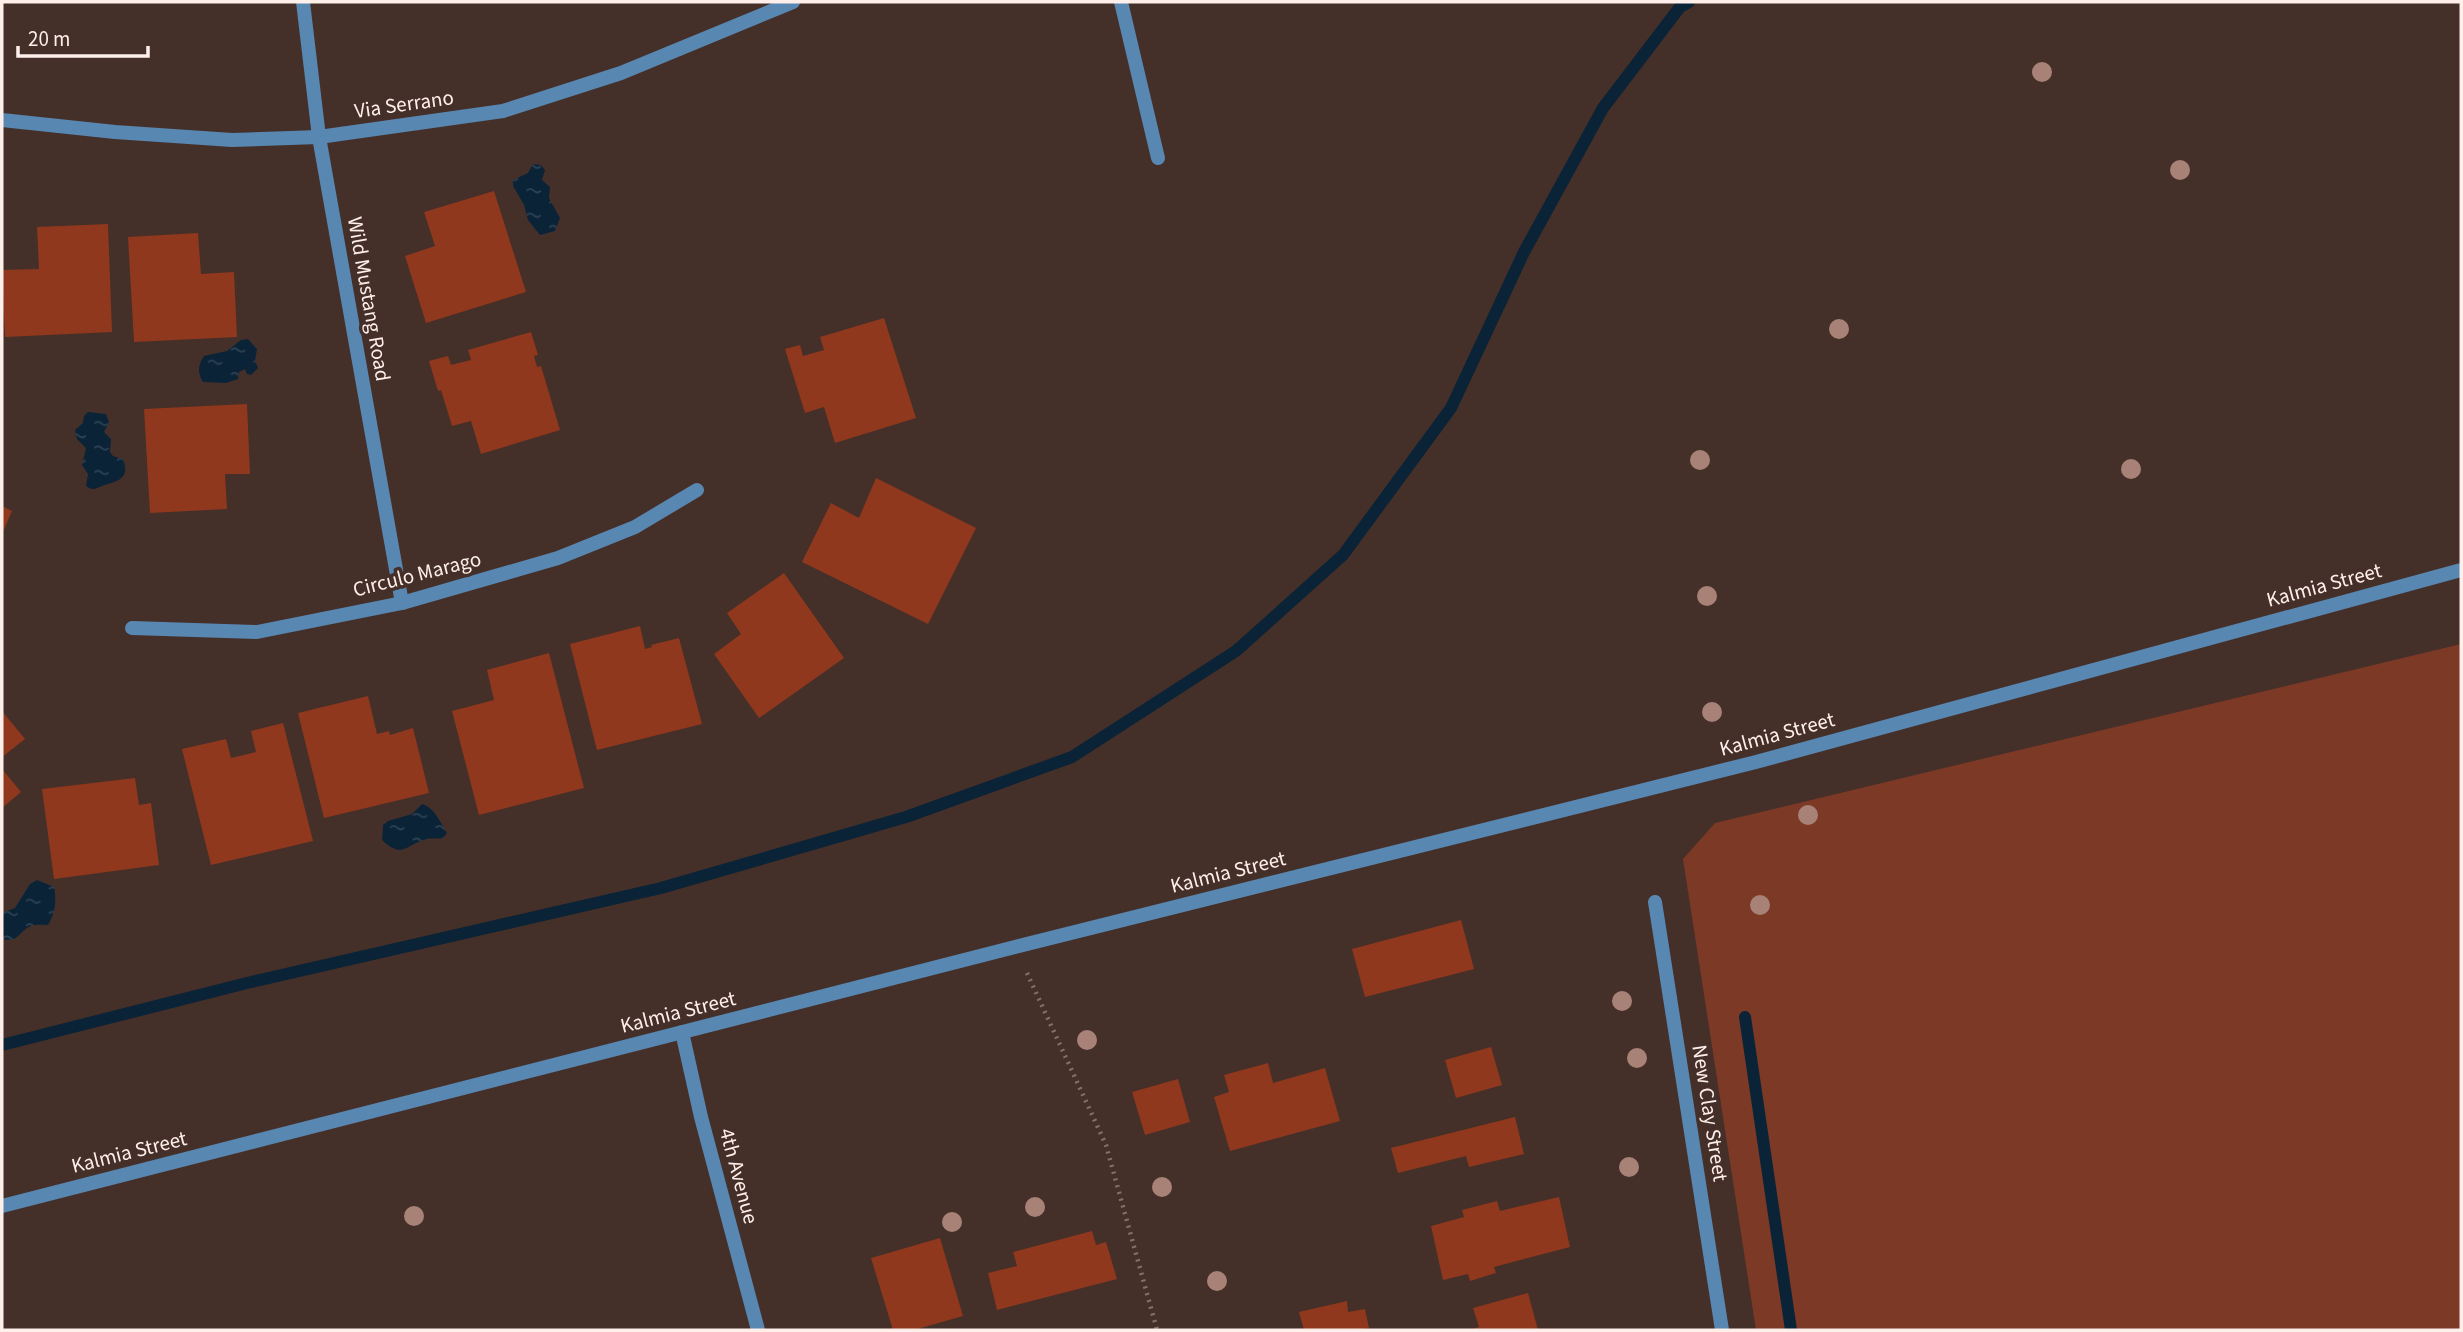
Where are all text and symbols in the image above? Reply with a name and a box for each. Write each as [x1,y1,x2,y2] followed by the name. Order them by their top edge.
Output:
[18,14,147,58] scale bar
[28,24,70,54] text: 20 m
[352,82,456,126] street label: Via Serrano
[340,214,398,384] street label: Wild Mustang Road
[350,544,484,604] street label: Circulo Marago
[2263,555,2385,615] street label: Kalmia Street
[1716,704,1838,764] street label: Kalmia Street
[1167,843,1289,901] street label: Kalmia Street
[617,983,739,1041] street label: Kalmia Street
[1684,1043,1736,1183] street label: New Clay Street
[68,1123,190,1181] street label: Kalmia Street
[712,1125,766,1227] street label: 4th Avenue

